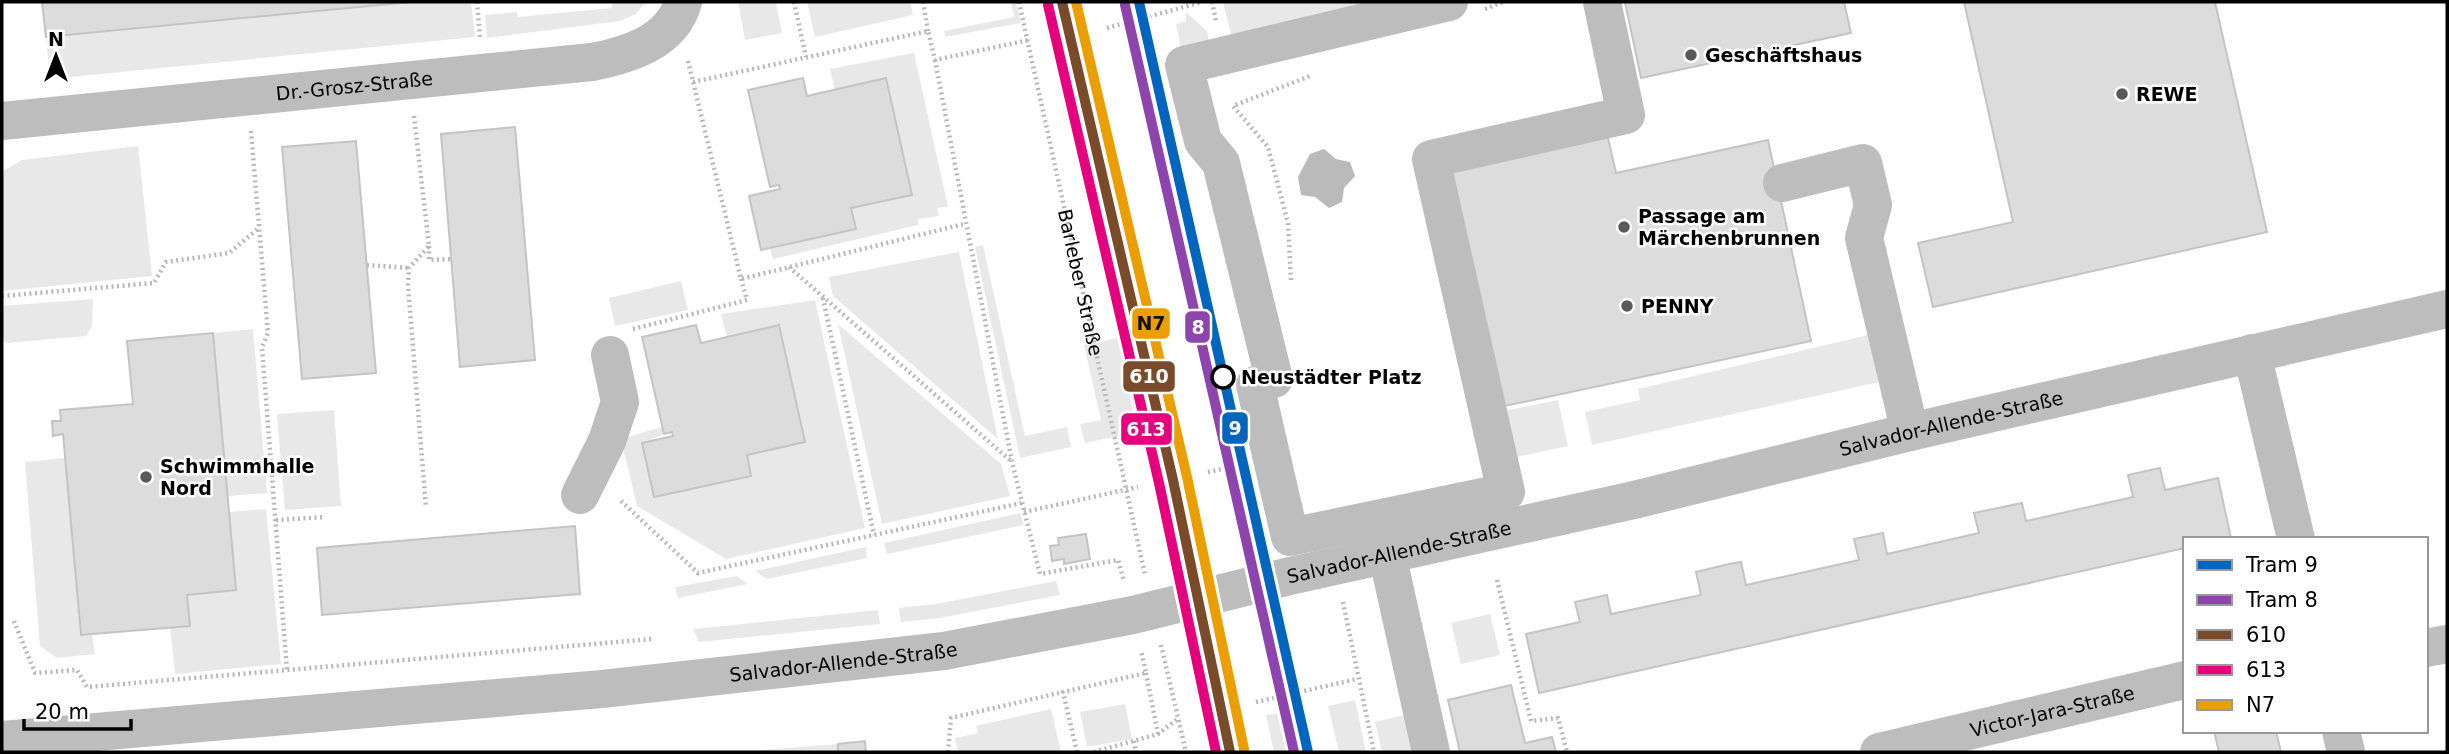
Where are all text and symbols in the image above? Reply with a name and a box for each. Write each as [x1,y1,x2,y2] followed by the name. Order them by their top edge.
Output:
[21,21,91,91] north arrow
[48,28,64,50] text: N
[1705,44,1862,66] place label: Geschäftshaus
[1683,47,1699,63] marker: Geschäftshaus
[275,67,434,105] street label: Dr.-Grosz-Straße
[2136,83,2198,105] place label: REWE
[2114,86,2130,102] marker: REWE
[1638,205,1820,249] place label: Passage am Märchenbrunnen
[1054,207,1107,358] street label: Barleber Straße
[1616,219,1632,235] marker: Passage am Märchenbrunnen
[1641,295,1714,317] place label: PENNY
[1619,298,1635,314] marker: PENNY
[1131,307,1171,340] line badge: N7
[1184,310,1211,344] line badge: 8
[1136,312,1166,334] text: N7
[1191,316,1205,338] text: 8
[1122,360,1176,393] line badge: 610
[1129,365,1169,387] text: 610
[1211,365,1235,389] marker: Neustädter Platz
[1241,366,1421,388] place label: Neustädter Platz
[1837,386,2065,460] street label: Salvador-Allende-Straße
[1221,411,1249,445] line badge: 9
[1120,412,1173,446] line badge: 613
[1228,417,1242,439] text: 9
[1126,418,1166,440] text: 613
[160,455,314,499] place label: Schwimmhalle Nord
[138,469,154,485] marker: Schwimmhalle Nord
[1285,516,1513,587] street label: Salvador-Allende-Straße
[2183,537,2428,733] legend
[2245,553,2318,577] text: Tram 9
[2245,588,2318,612] text: Tram 8
[2246,623,2286,647] text: 610
[728,638,959,686] street label: Salvador-Allende-Straße
[2246,658,2286,682] text: 613
[1968,681,2137,741] street label: Victor-Jara-Straße
[24,688,131,732] scale bar
[2246,693,2275,717] text: N7
[35,700,89,724] text: 20 m

